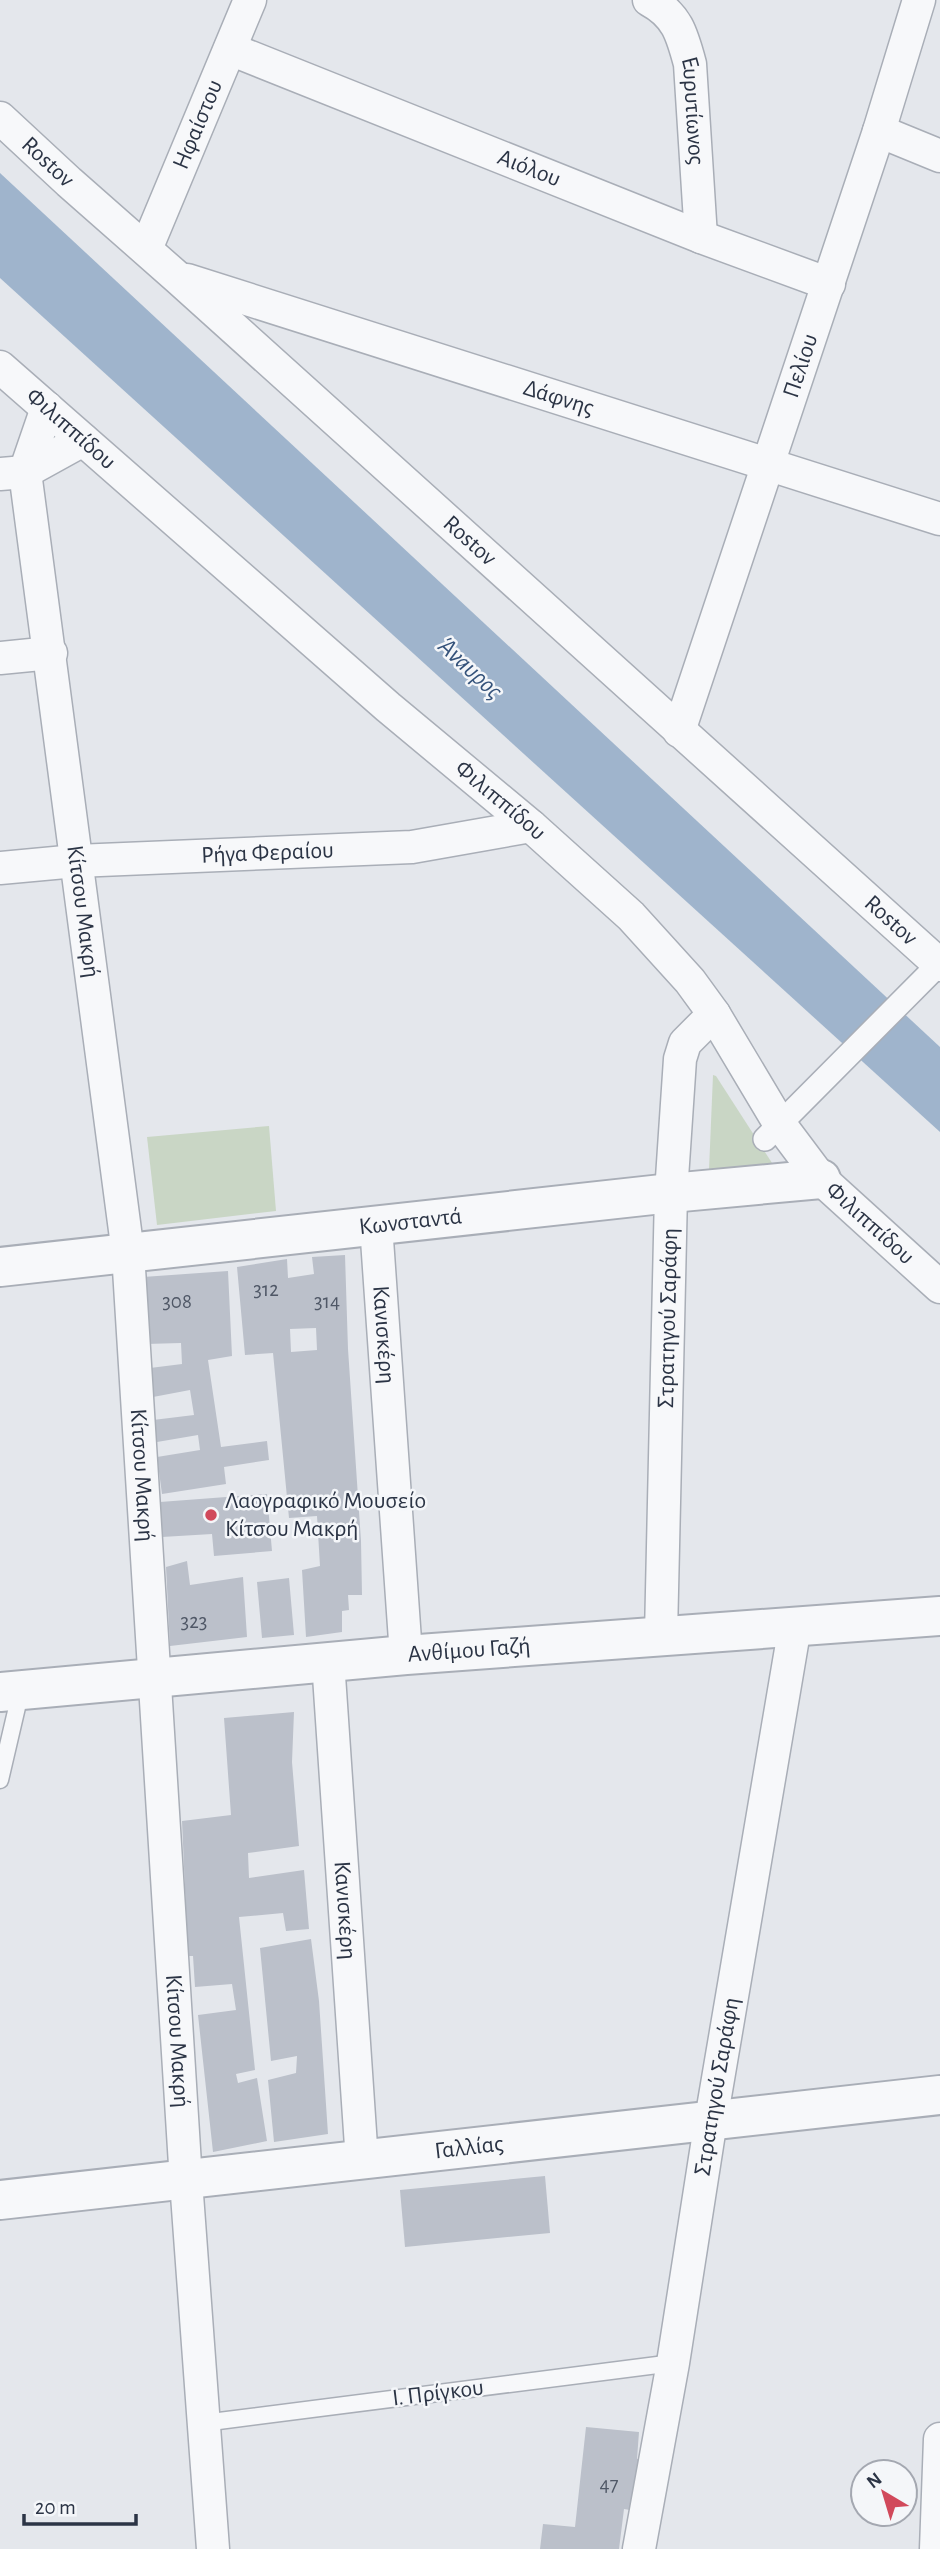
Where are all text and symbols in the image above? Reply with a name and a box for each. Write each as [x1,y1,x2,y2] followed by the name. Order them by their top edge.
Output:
[677,54,708,166] street label: Ευρυτίωνος
[169,76,227,173] street label: Ηφαίστου
[17,132,79,192] street label: Rostov
[494,145,564,192] street label: Αιόλου
[779,331,823,401] street label: Πελίου
[520,376,597,420] street label: Δάφνης
[21,384,120,474] street label: Φιλιππίδου
[439,511,501,571] street label: Rostov
[433,632,507,704] water label: Άναυρος
[450,756,550,845] street label: Φιλιππίδου
[201,838,334,868] street label: Ρήγα Φεραίου
[62,844,104,979] street label: Κίτσου Μακρή
[860,891,922,950] street label: Rostov
[821,1177,919,1269] street label: Φιλιππίδου
[358,1204,463,1239] street label: Κωνσταντά
[654,1228,682,1409] street label: Στρατηγού Σαράφη
[253,1279,279,1300] house number: 312
[368,1285,399,1385] street label: Κανισκέρη
[162,1291,192,1312] house number: 308
[314,1291,340,1312] house number: 314
[126,1408,158,1543] street label: Κίτσου Μακρή
[225,1489,426,1541] place label: Λαογραφικό Μουσείο Κίτσου Μακρή
[203,1507,219,1523] marker: Λαογραφικό Μουσείο Κίτσου Μακρή
[181,1611,207,1632] house number: 323
[407,1634,531,1667] street label: Ανθίμου Γαζή
[330,1860,360,1961] street label: Κανισκέρη
[161,1974,193,2108] street label: Κίτσου Μακρή
[690,1996,744,2177] street label: Στρατηγού Σαράφη
[433,2132,505,2163] street label: Γαλλίας
[391,2375,485,2411] street label: Ι. Πρίγκου
[849,2458,919,2528] north arrow
[863,2469,886,2492] text: N
[600,2474,619,2495] house number: 47
[24,2482,136,2526] scale bar
[35,2497,76,2518] text: 20 m

